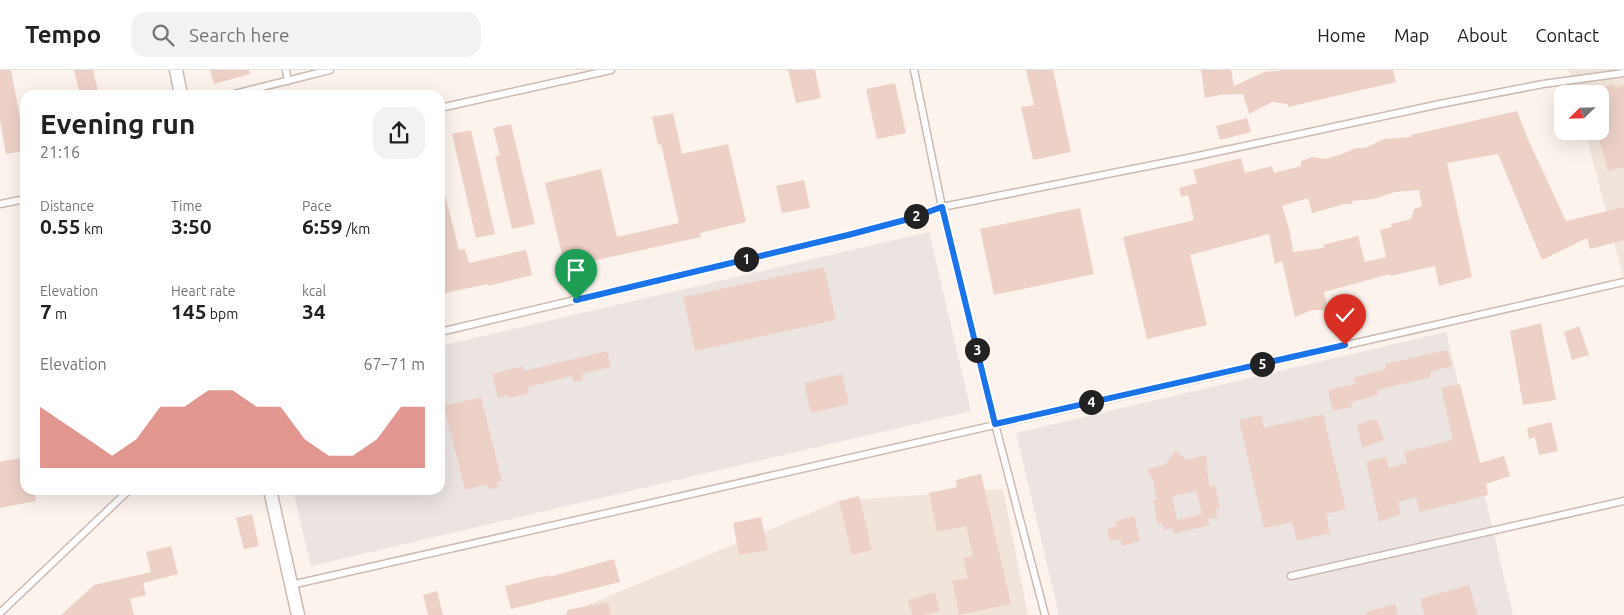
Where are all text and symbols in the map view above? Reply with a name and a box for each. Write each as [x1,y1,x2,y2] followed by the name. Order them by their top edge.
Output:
[131,12,481,57] search box
[25,21,101,48] text: Tempo
[149,21,177,49] icon: search
[189,24,290,46] text: Search here
[1317,25,1366,45] text: Home
[1394,25,1429,45] text: Map
[1457,25,1507,45] text: About
[1535,25,1599,45] text: Contact
[1554,85,1609,140] north arrow
[1554,85,1609,140] map controls
[373,107,425,159] button: share
[40,108,195,139] text: Evening run
[40,143,80,161] text: 21:16
[40,198,94,214] text: Distance
[171,198,202,214] text: Time
[302,198,332,214] text: Pace
[904,204,928,228] pin: 2
[913,208,920,224] text: 2
[40,214,81,238] text: 0.55
[171,214,212,238] text: 3:50
[302,214,343,238] text: 6:59
[81,221,103,237] text: km
[343,221,370,237] text: /km
[734,246,758,272] pin: 1
[555,249,597,300] pin
[743,251,750,267] text: 1
[562,256,590,284] icon: arrive
[40,283,98,299] text: Elevation
[171,283,235,299] text: Heart rate
[302,283,326,299] text: kcal
[1324,294,1366,345] pin
[40,299,52,323] text: 7
[171,299,207,323] text: 145
[302,299,326,323] text: 34
[1331,301,1359,329] icon: check
[52,306,67,322] text: m
[207,306,238,322] text: bpm
[964,338,990,362] pin: 3
[974,342,981,358] text: 3
[1250,352,1274,376] pin: 5
[40,355,107,373] text: Elevation
[363,355,425,373] text: 67–71 m
[1259,356,1266,372] text: 5
[1078,390,1104,414] pin: 4
[1088,394,1095,410] text: 4

